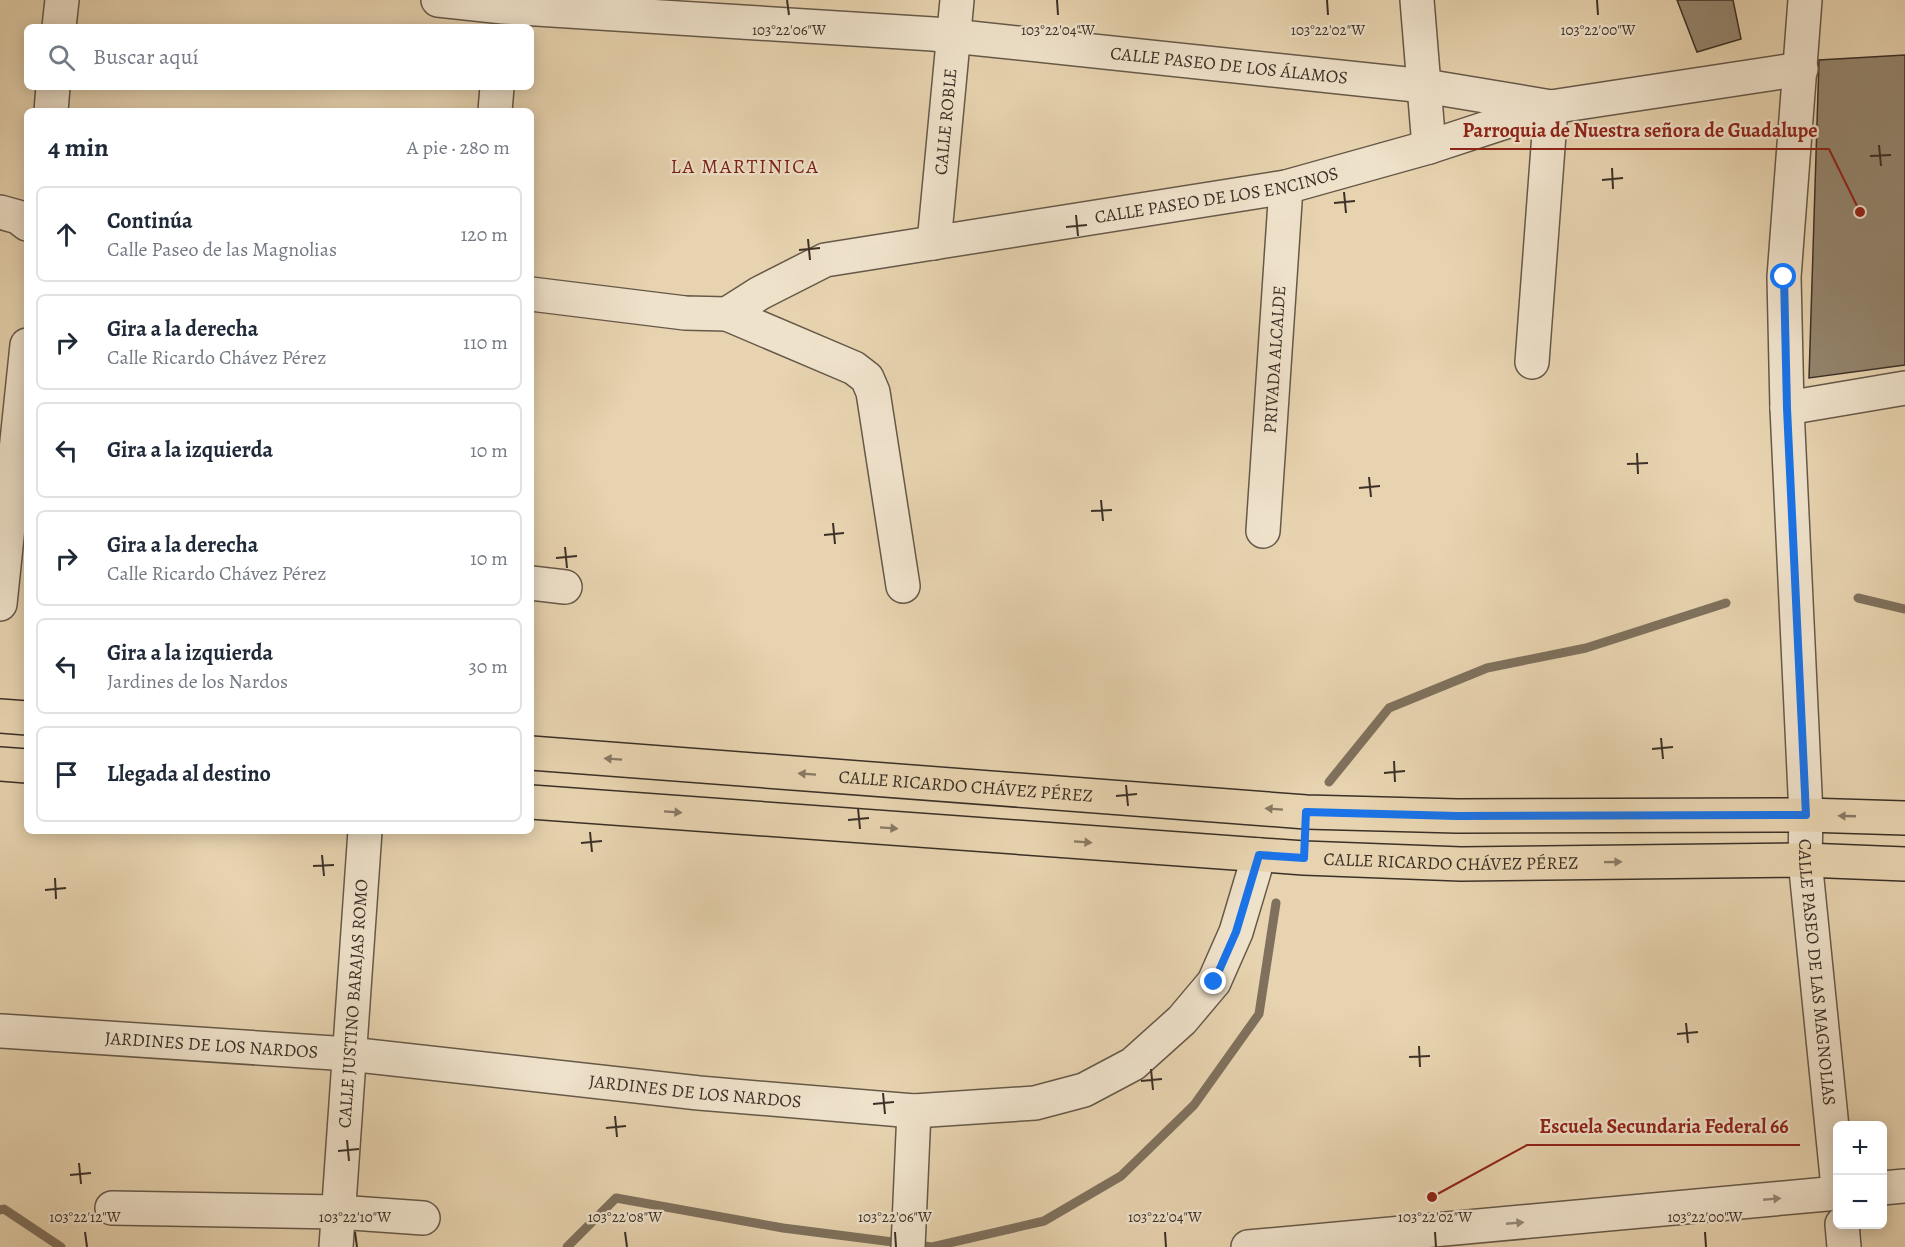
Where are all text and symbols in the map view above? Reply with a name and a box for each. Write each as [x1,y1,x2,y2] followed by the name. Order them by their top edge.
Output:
[752,20,826,40] text: 103°22'06"W
[1021,20,1095,40] text: 103°22'04"W
[1291,20,1365,40] text: 103°22'02"W
[1560,20,1636,40] text: 103°22'00"W
[24,24,534,90] search box
[45,41,78,74] icon: search
[1109,41,1349,90] street label: CALLE PASEO DE LOS ÁLAMOS
[93,42,199,72] text: Buscar aquí
[929,67,962,176] street label: CALLE ROBLE
[1450,111,1829,149] callout: Parroquia de Nuestra señora de Guadalupe
[1462,117,1818,144] text: Parroquia de Nuestra señora de Guadalupe
[48,130,109,165] text: 4 min
[407,134,510,161] text: A pie · 280 m
[670,153,820,180] district label: LA MARTINICA
[1093,161,1341,229] street label: CALLE PASEO DE LOS ENCINOS
[107,206,193,236] text: Continúa
[50,218,83,251] icon: ahead
[460,221,508,248] text: 120 m
[107,236,337,263] text: Calle Paseo de las Magnolias
[1770,263,1796,289] route start
[1258,285,1291,434] street label: PRIVADA ALCALDE
[107,314,258,344] text: Gira a la derecha
[50,326,83,359] icon: right
[463,329,508,356] text: 110 m
[107,344,326,371] text: Calle Ricardo Chávez Pérez
[50,434,83,467] icon: left
[107,435,273,465] text: Gira a la izquierda
[470,437,508,464] text: 10 m
[107,530,258,560] text: Gira a la derecha
[50,542,83,575] icon: right
[470,545,508,572] text: 10 m
[107,560,326,587] text: Calle Ricardo Chávez Pérez
[107,638,273,668] text: Gira a la izquierda
[50,650,83,683] icon: left
[468,653,508,680] text: 30 m
[107,668,288,695] text: Jardines de los Nardos
[603,754,622,764] one-way arrow
[50,758,83,791] icon: arrive
[107,759,271,789] text: Llegada al destino
[838,764,1094,808] street label: CALLE RICARDO CHÁVEZ PÉREZ
[798,769,817,779] one-way arrow
[1264,805,1283,814] one-way arrow
[664,807,683,817] one-way arrow
[1837,811,1856,821] one-way arrow
[879,823,898,833] one-way arrow
[1074,838,1093,847] one-way arrow
[1793,839,1842,1107] street label: CALLE PASEO DE LAS MAGNOLIAS
[1323,847,1578,876] street label: CALLE RICARDO CHÁVEZ PÉREZ
[1604,857,1623,867] one-way arrow
[332,878,374,1129] street label: CALLE JUSTINO BARAJAS ROMO
[1200,968,1226,994] route end
[104,1026,319,1064] street label: JARDINES DE LOS NARDOS
[588,1069,803,1114] street label: JARDINES DE LOS NARDOS
[1527,1107,1800,1145] callout: Escuela Secundaria Federal 66
[1539,1113,1789,1140] text: Escuela Secundaria Federal 66
[1833,1121,1887,1229] map controls
[1833,1121,1887,1175] button: +
[1833,1175,1887,1229] button: −
[1763,1194,1782,1204] one-way arrow
[49,1207,121,1227] text: 103°22'12"W
[319,1207,391,1227] text: 103°22'10"W
[588,1207,662,1227] text: 103°22'08"W
[858,1207,932,1227] text: 103°22'06"W
[1128,1207,1202,1227] text: 103°22'04"W
[1398,1207,1472,1227] text: 103°22'02"W
[1667,1207,1743,1227] text: 103°22'00"W
[1506,1218,1525,1227] one-way arrow

